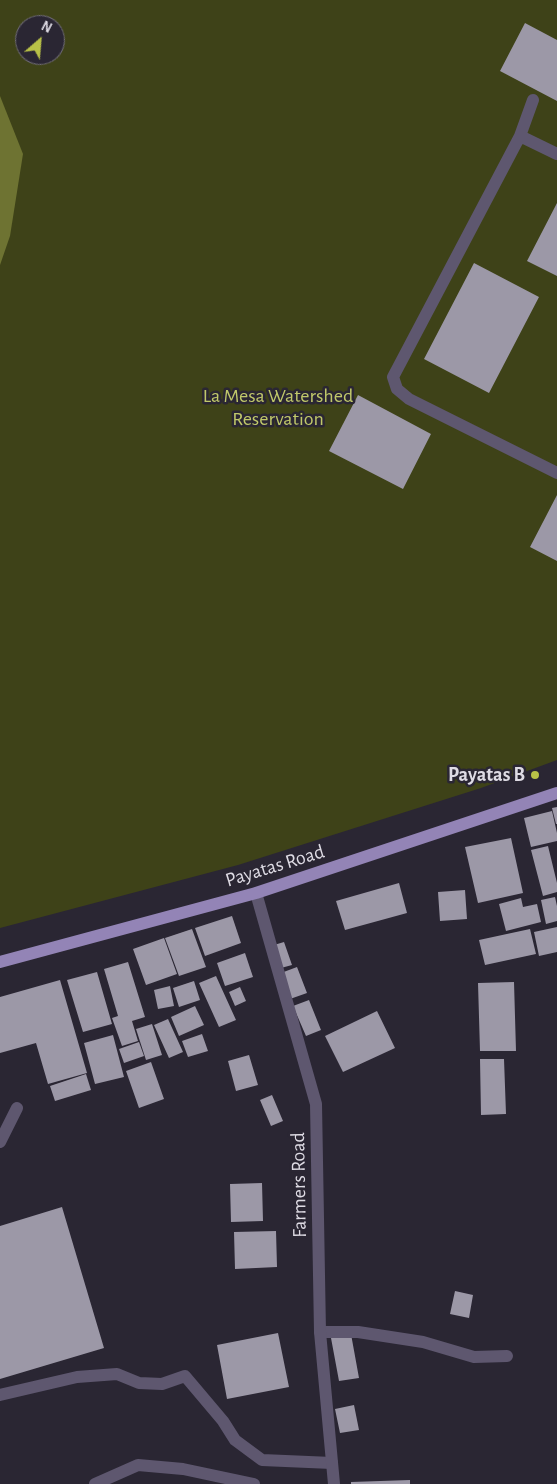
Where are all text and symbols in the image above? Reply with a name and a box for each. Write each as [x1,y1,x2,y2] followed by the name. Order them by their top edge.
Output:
[15,15,65,65] north arrow
[39,19,54,36] text: N
[203,384,353,431] park label: La Mesa Watershed Reservation
[448,763,525,787] place label: Payatas B
[529,769,541,781] marker: Payatas B
[223,840,327,892] street label: Payatas Road
[286,1132,312,1238] street label: Farmers Road

